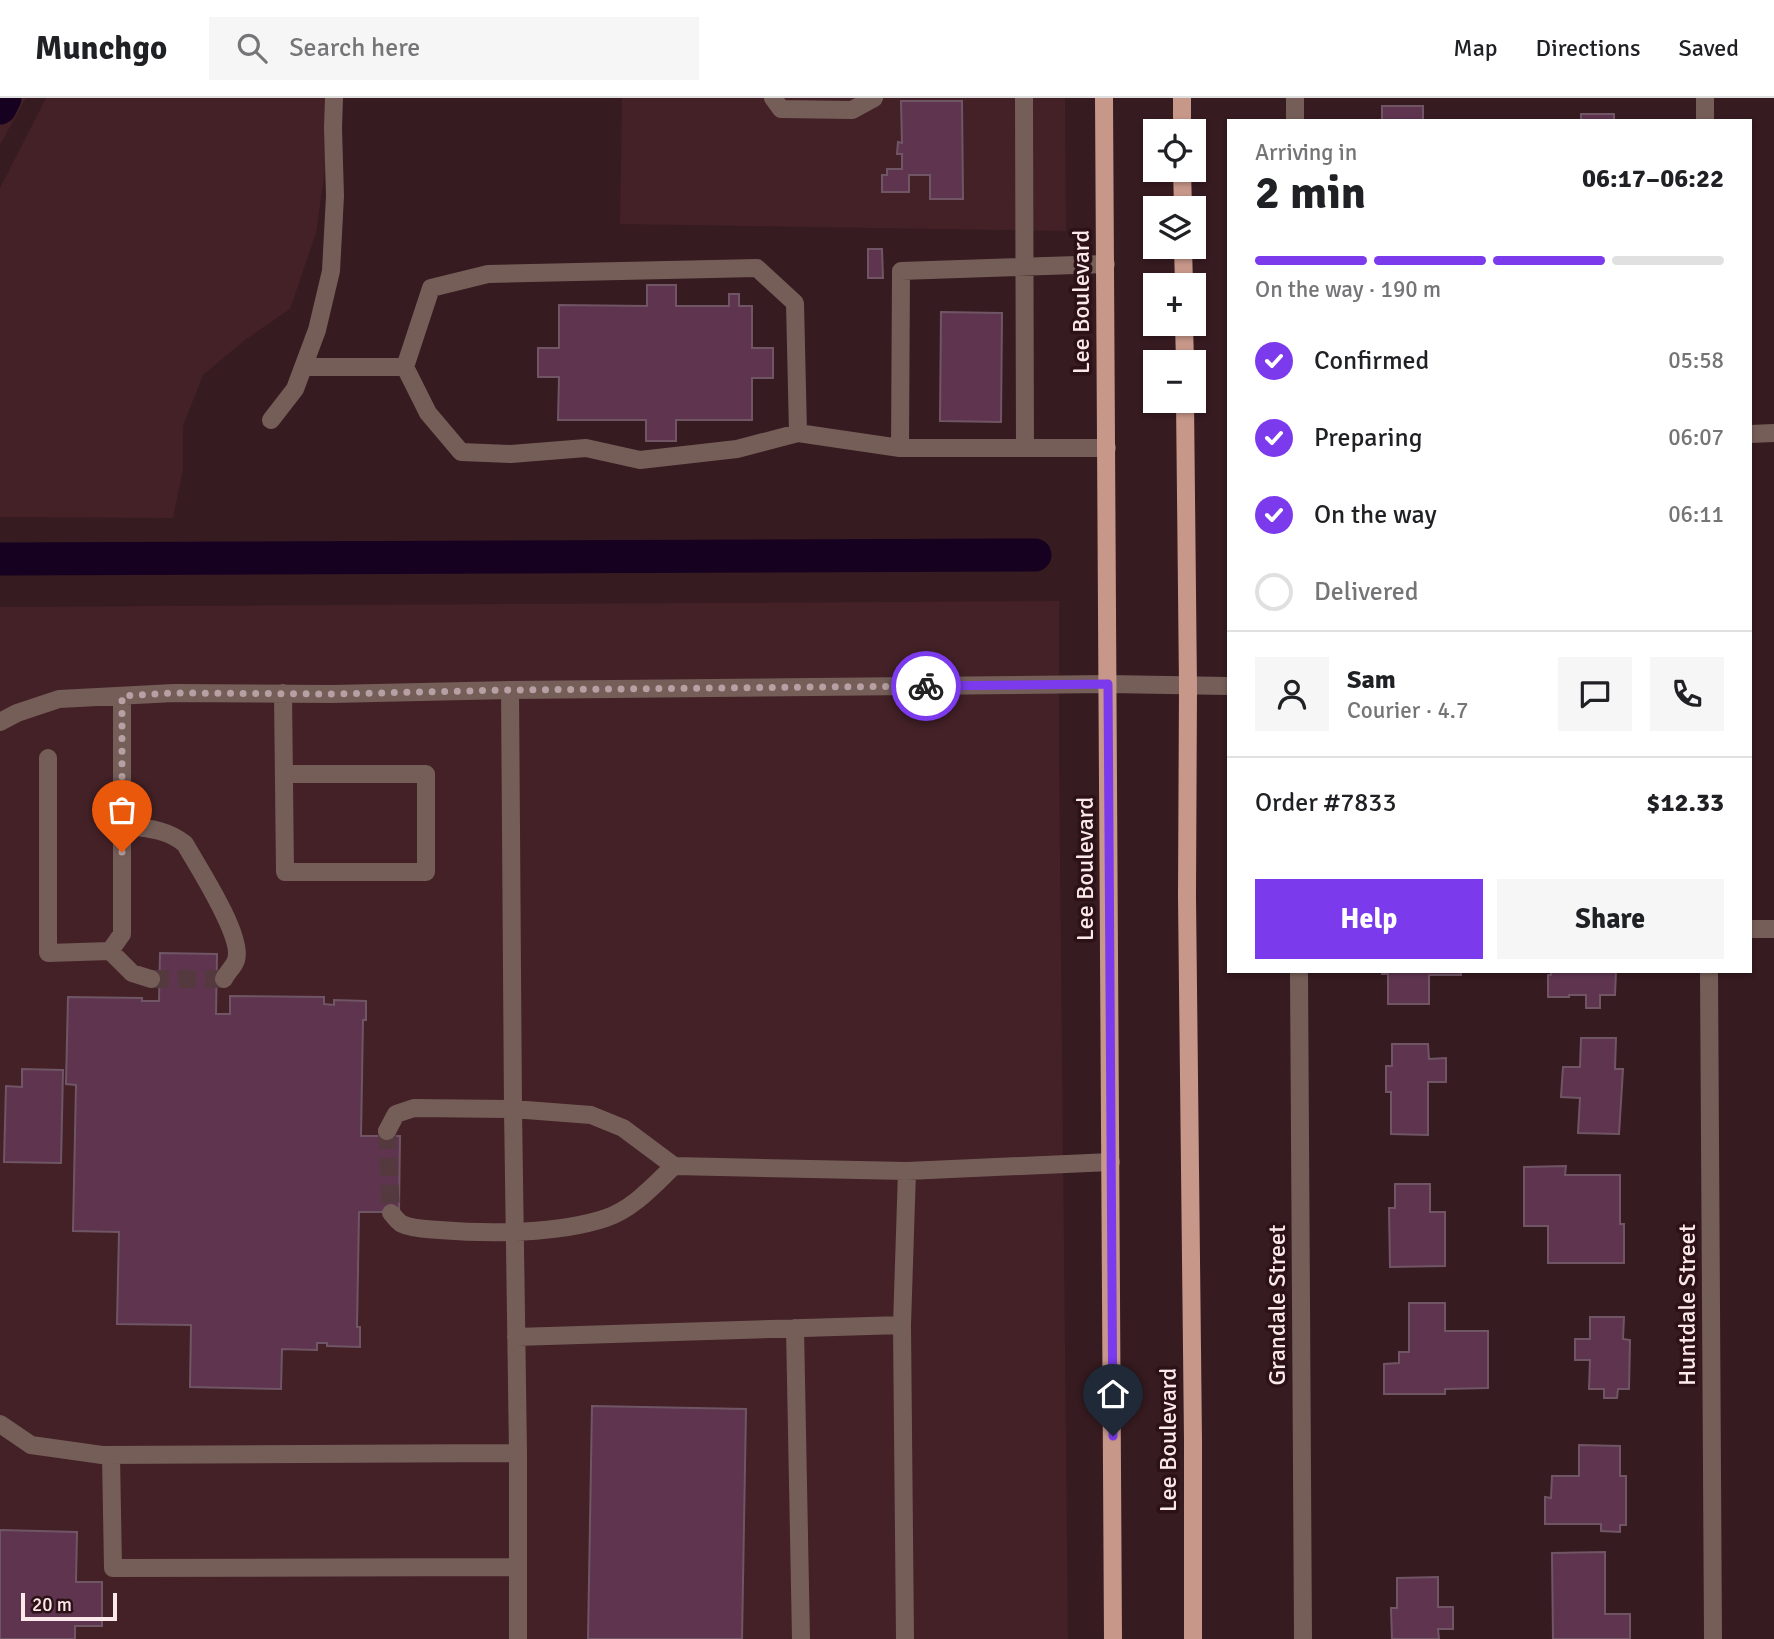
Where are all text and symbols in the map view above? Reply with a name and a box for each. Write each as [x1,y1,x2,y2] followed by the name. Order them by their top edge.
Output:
[209,17,699,80] search box
[35,28,167,69] text: Munchgo
[233,29,271,67] icon: search
[289,32,420,64] text: Search here
[1453,33,1498,63] text: Map
[1536,33,1641,63] text: Directions
[1679,33,1739,63] text: Saved
[1143,119,1206,413] map controls
[1143,119,1206,182] button: locate
[1255,138,1357,167] text: Arriving in
[1582,163,1724,195] text: 06:17–06:22
[1255,165,1366,221] text: 2 min
[1143,196,1206,259] button: layers
[1066,230,1096,374] street label: Lee Boulevard
[1143,273,1206,336] button: +
[1255,275,1441,304] text: On the way · 190 m
[1255,342,1293,380] icon: check
[1314,345,1429,377] text: Confirmed
[1668,346,1724,375] text: 05:58
[1143,350,1206,413] button: −
[1255,419,1293,457] icon: check
[1314,422,1422,454] text: Preparing
[1668,423,1724,452] text: 06:07
[1255,496,1293,534] icon: check
[1314,499,1437,531] text: On the way
[1668,500,1724,529] text: 06:11
[1314,576,1419,608] text: Delivered
[891,651,961,721] courier
[1255,657,1329,731] button: person
[1558,657,1632,731] button: chat
[1650,657,1724,731] button: phone
[1347,664,1396,696] text: Sam
[907,667,945,705] icon: bike
[1347,696,1468,725] text: Courier · 4.7
[92,780,152,852] pin
[1255,787,1396,819] text: Order #7833
[1646,787,1724,819] text: $12.33
[103,791,141,829] icon: bag
[1070,797,1100,941] street label: Lee Boulevard
[1255,879,1483,959] button: Help
[1497,879,1724,959] button: Share
[1672,1224,1702,1386] street label: Huntdale Street
[1262,1225,1292,1385] street label: Grandale Street
[1083,1364,1143,1436] pin
[1153,1368,1183,1512] street label: Lee Boulevard
[1094,1375,1132,1413] icon: home
[21,1590,117,1622] scale bar
[32,1593,72,1617] text: 20 m

